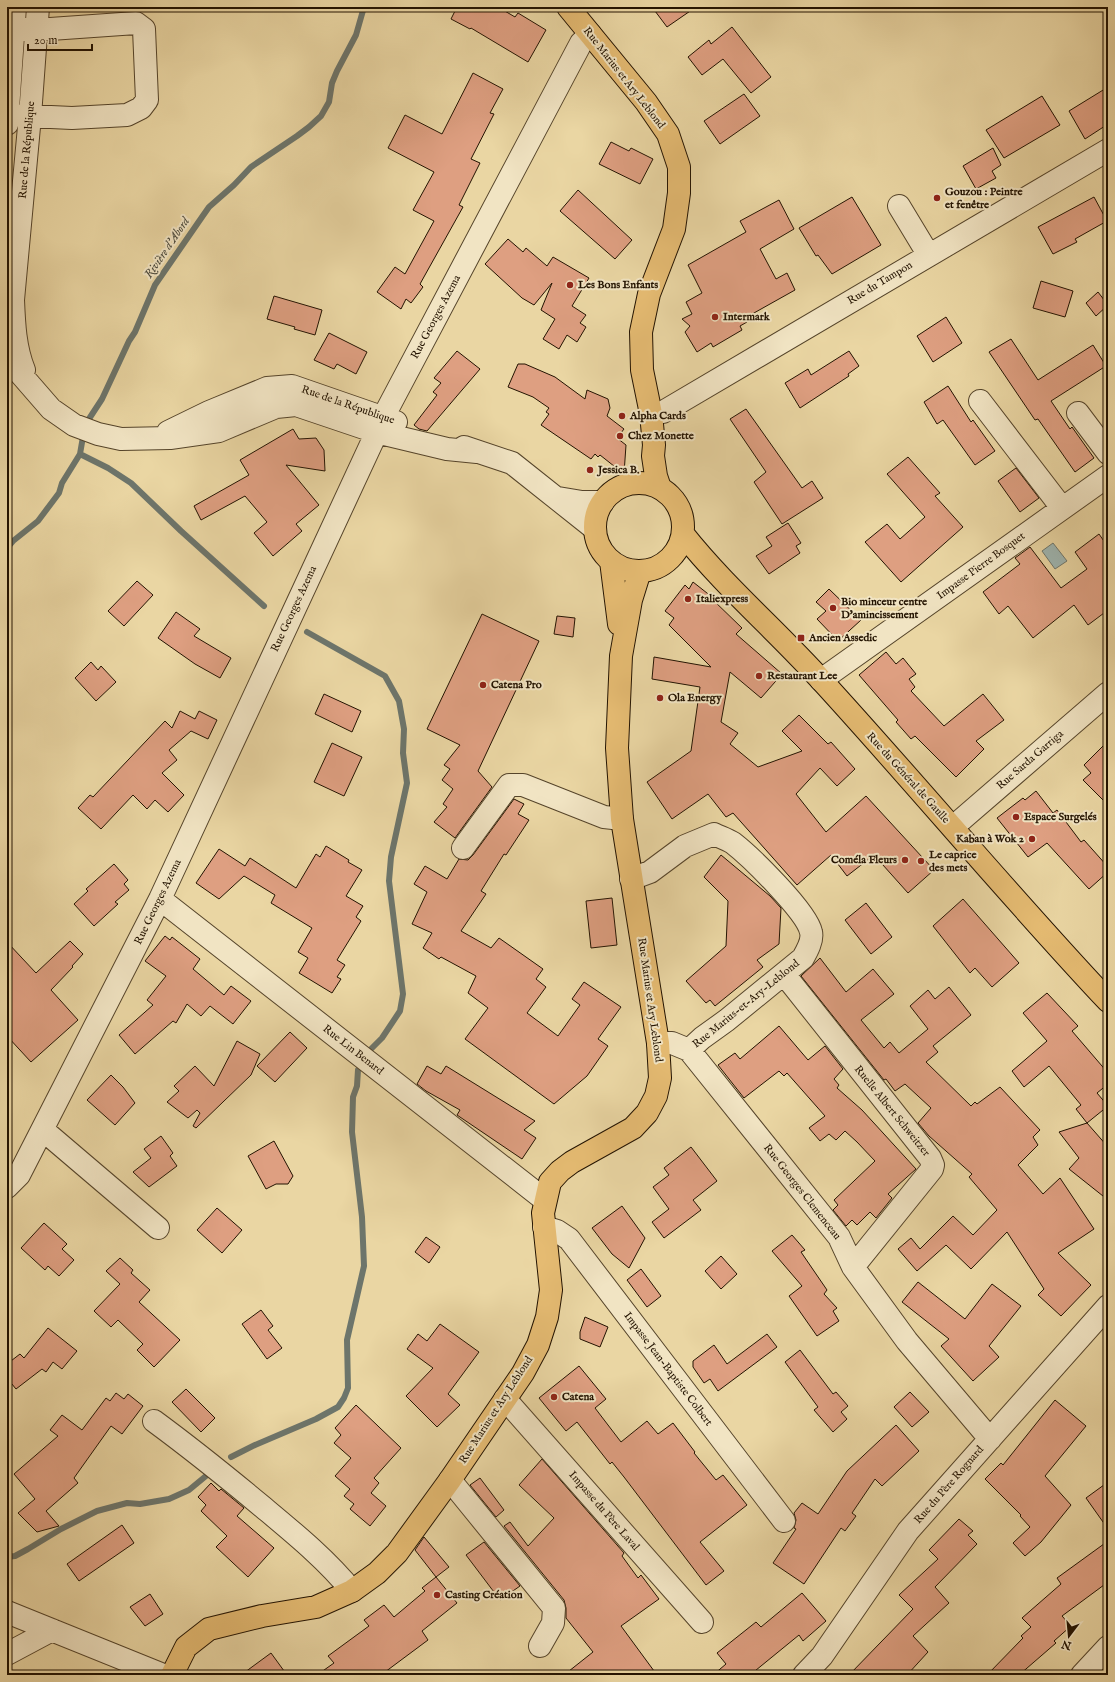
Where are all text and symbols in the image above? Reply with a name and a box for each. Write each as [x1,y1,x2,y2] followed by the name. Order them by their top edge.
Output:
[580,24,668,132] street label: Rue Marius et Ary Leblond
[28,26,92,52] scale bar
[34,33,57,48] text: 20 m
[16,101,38,199] street label: Rue de la République
[945,185,1023,212] place label: Gouzou : Peintre et fenêtre
[932,193,942,203] marker: Gouzou : Peintre et fenêtre
[141,214,194,281] water label: Rivière d'Abord
[845,258,915,308] street label: Rue du Tampon
[408,272,464,361] street label: Rue Georges Azema
[577,278,658,292] place label: Les Bons Enfants
[565,280,575,290] marker: Les Bons Enfants
[723,310,771,324] place label: Intermark
[710,312,720,322] marker: Intermark
[299,382,397,428] street label: Rue de la République
[629,409,686,423] place label: Alpha Cards
[617,411,627,421] marker: Alpha Cards
[628,429,694,443] place label: Chez Monette
[615,431,625,441] marker: Chez Monette
[596,463,640,477] place label: Jessica B.
[585,465,595,475] marker: Jessica B.
[934,529,1028,603] street label: Impasse Pierre Bosquet
[268,564,320,654] street label: Rue Georges Azema
[696,592,748,606] place label: Italiexpress
[683,594,693,604] marker: Italiexpress
[841,595,927,622] place label: Bio minceur centre D'amincissement
[828,603,838,613] marker: Bio minceur centre D'amincissement
[808,631,877,645] place label: Ancien Assedic
[796,633,806,643] marker: Ancien Assedic
[767,669,837,683] place label: Restaurant Lee
[754,671,764,681] marker: Restaurant Lee
[491,678,542,692] place label: Catena Pro
[478,680,488,690] marker: Catena Pro
[668,691,722,705] place label: Ola Energy
[655,693,665,703] marker: Ola Energy
[994,727,1067,793] street label: Rue Sarda Garriga
[863,730,953,826] street label: Rue du Général de Gaulle
[1024,810,1097,824] place label: Espace Surgelés
[1011,812,1021,822] marker: Espace Surgelés
[956,832,1025,846] place label: Kaban à Wok 2
[1027,834,1037,844] marker: Kaban à Wok 2
[928,848,976,875] place label: Le caprice des mets
[831,853,897,867] place label: Coméla Fleurs
[900,855,910,865] marker: Coméla Fleurs
[916,856,926,866] marker: Le caprice des mets
[131,857,185,947] street label: Rue Georges Azema
[634,937,666,1063] street label: Rue Marius et Ary Leblond
[690,956,802,1051] street label: Rue Marius-et-Ary-Leblond
[320,1022,386,1078] street label: Rue Lin Benard
[851,1063,933,1159] street label: Ruelle Albert Schweitzer
[760,1141,844,1243] street label: Rue Georges Clemenceau
[620,1309,716,1429] street label: Impasse Jean-Baptiste Colbert
[456,1354,536,1466] street label: Rue Marius et Ary Leblond
[562,1390,594,1404] place label: Catena
[549,1392,559,1402] marker: Catena
[911,1443,987,1527] street label: Rue du Père Rognard
[566,1468,642,1554] street label: Impasse du Père Laval
[445,1588,523,1602] place label: Casting Création
[432,1590,442,1600] marker: Casting Création
[1049,1616,1089,1656] north arrow
[1060,1636,1074,1653] text: N

